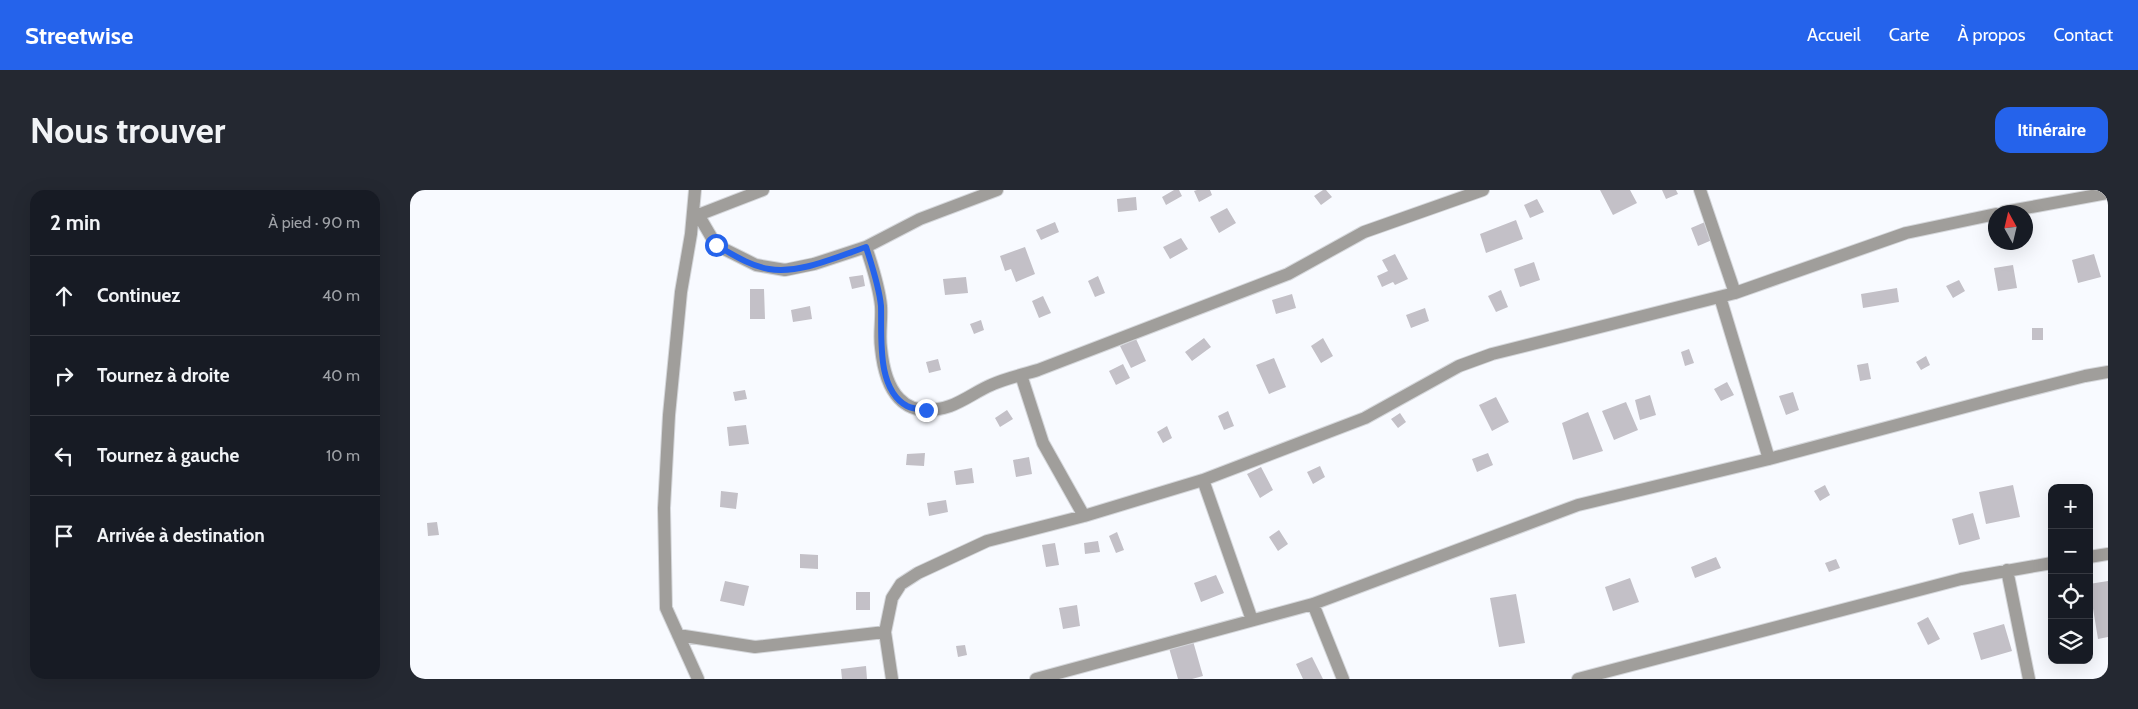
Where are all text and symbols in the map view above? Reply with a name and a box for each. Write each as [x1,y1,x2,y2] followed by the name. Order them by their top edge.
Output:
[25,21,133,50] text: Streetwise
[1807,24,1861,46] text: Accueil
[1889,24,1929,46] text: Carte
[1957,24,2025,46] text: À propos
[2053,24,2113,46] text: Contact
[1995,107,2108,153] button: Itinéraire
[30,109,225,152] text: Nous trouver
[1988,205,2033,250] north arrow
[50,210,101,235] text: 2 min
[268,213,360,232] text: À pied · 90 m
[705,234,728,257] route start
[50,282,78,310] icon: ahead
[97,284,180,307] text: Continuez
[322,286,360,305] text: 40 m
[50,362,78,390] icon: right
[97,364,230,387] text: Tournez à droite
[322,366,360,385] text: 40 m
[915,399,938,422] route end
[50,442,78,470] icon: left
[97,444,239,467] text: Tournez à gauche
[326,446,360,465] text: 10 m
[2048,484,2093,664] map controls
[2048,484,2093,529] button: +
[50,522,78,550] icon: arrive
[97,524,265,547] text: Arrivée à destination
[2048,529,2093,574] button: −
[2048,574,2093,619] button: locate
[2048,619,2093,664] button: layers

